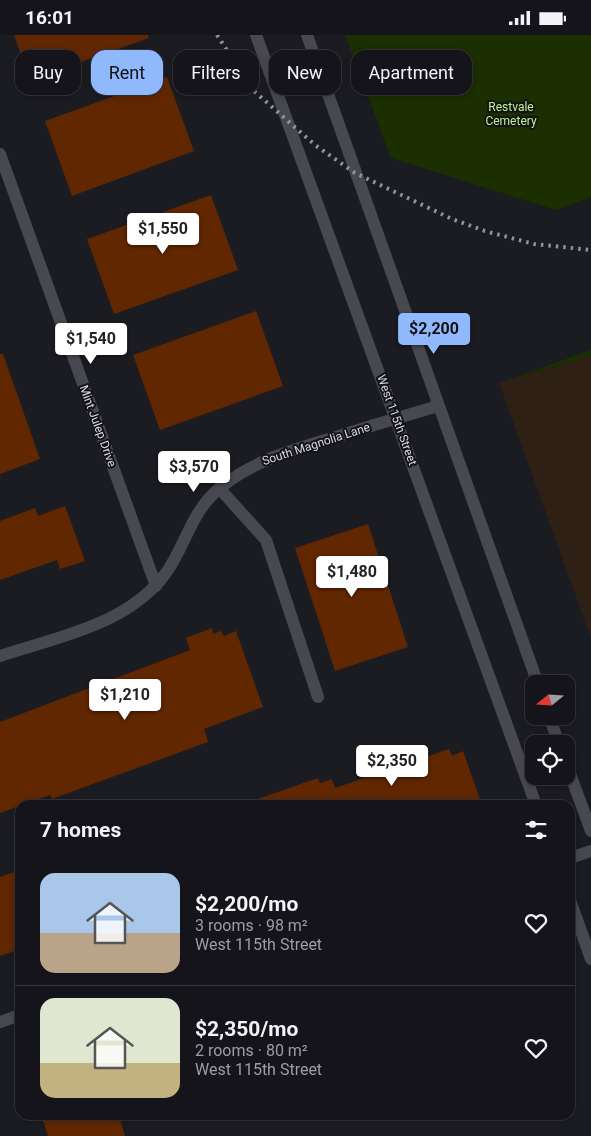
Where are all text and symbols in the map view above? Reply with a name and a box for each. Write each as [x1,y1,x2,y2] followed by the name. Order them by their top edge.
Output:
[25,6,74,29] text: 16:01
[15,50,81,95] chip: Buy
[91,50,163,95] chip: Rent
[173,50,259,95] chip: Filters
[269,50,341,95] chip: New
[351,50,472,95] chip: Apartment
[485,100,537,128] park label: Restvale Cemetery
[122,213,204,255] pin: $1,550
[138,219,188,238] text: $1,550
[393,313,475,355] pin: $2,200
[409,319,459,338] text: $2,200
[50,323,132,365] pin: $1,540
[66,329,116,348] text: $1,540
[374,373,420,467] street label: West 115th Street
[77,383,119,469] street label: Mint Julep Drive
[260,420,372,468] street label: South Magnolia Lane
[153,451,235,493] pin: $3,570
[169,457,219,476] text: $3,570
[311,555,393,598] pin: $1,480
[327,562,377,581] text: $1,480
[525,675,575,725] north arrow
[525,675,575,785] map controls
[84,679,166,721] pin: $1,210
[100,685,150,704] text: $1,210
[525,735,575,785] button: locate
[351,745,433,787] pin: $2,350
[367,751,417,770] text: $2,350
[522,816,550,844] icon: filters
[40,818,121,842] text: 7 homes
[195,892,298,916] text: $2,200/mo
[80,893,140,953] icon: home
[522,909,550,937] icon: heart
[195,916,308,935] text: 3 rooms · 98 m²
[195,935,322,954] text: West 115th Street
[195,1017,298,1041] text: $2,350/mo
[80,1018,140,1078] icon: home
[522,1034,550,1062] icon: heart
[195,1041,308,1060] text: 2 rooms · 80 m²
[195,1060,322,1079] text: West 115th Street

